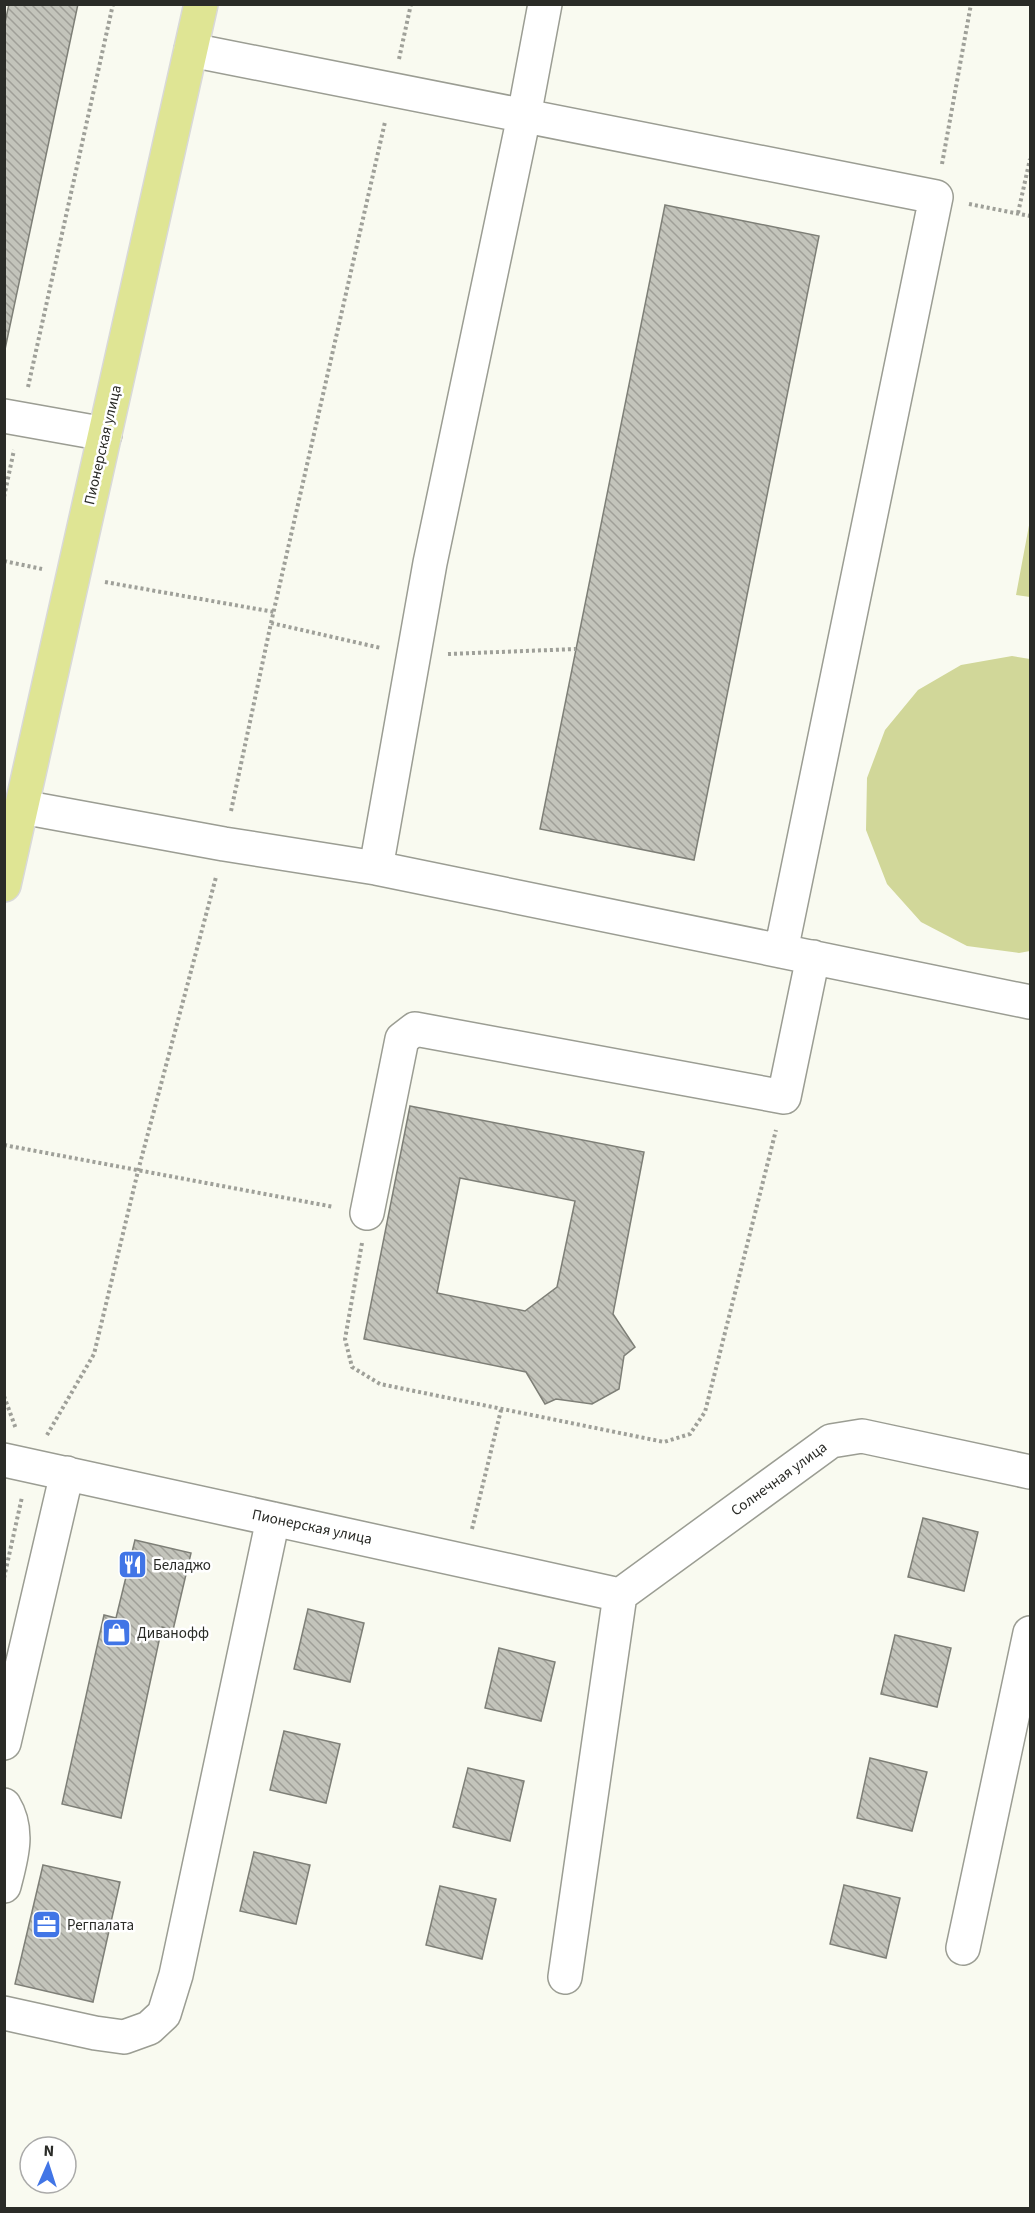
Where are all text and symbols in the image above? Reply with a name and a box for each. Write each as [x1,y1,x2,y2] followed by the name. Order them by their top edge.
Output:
[79,383,127,507] street label: Пионерская улица
[727,1437,831,1521] street label: Солнечная улица
[250,1504,374,1550] street label: Пионерская улица
[116,1549,148,1581] restaurant icon: Беладжо
[153,1555,211,1576] place label: Беладжо
[100,1617,132,1649] shop icon: Диванофф
[137,1623,209,1644] place label: Диванофф
[30,1909,62,1941] office icon: Регпалата
[67,1915,134,1936] place label: Регпалата
[18,2135,78,2195] north arrow
[43,2140,55,2162] text: N

